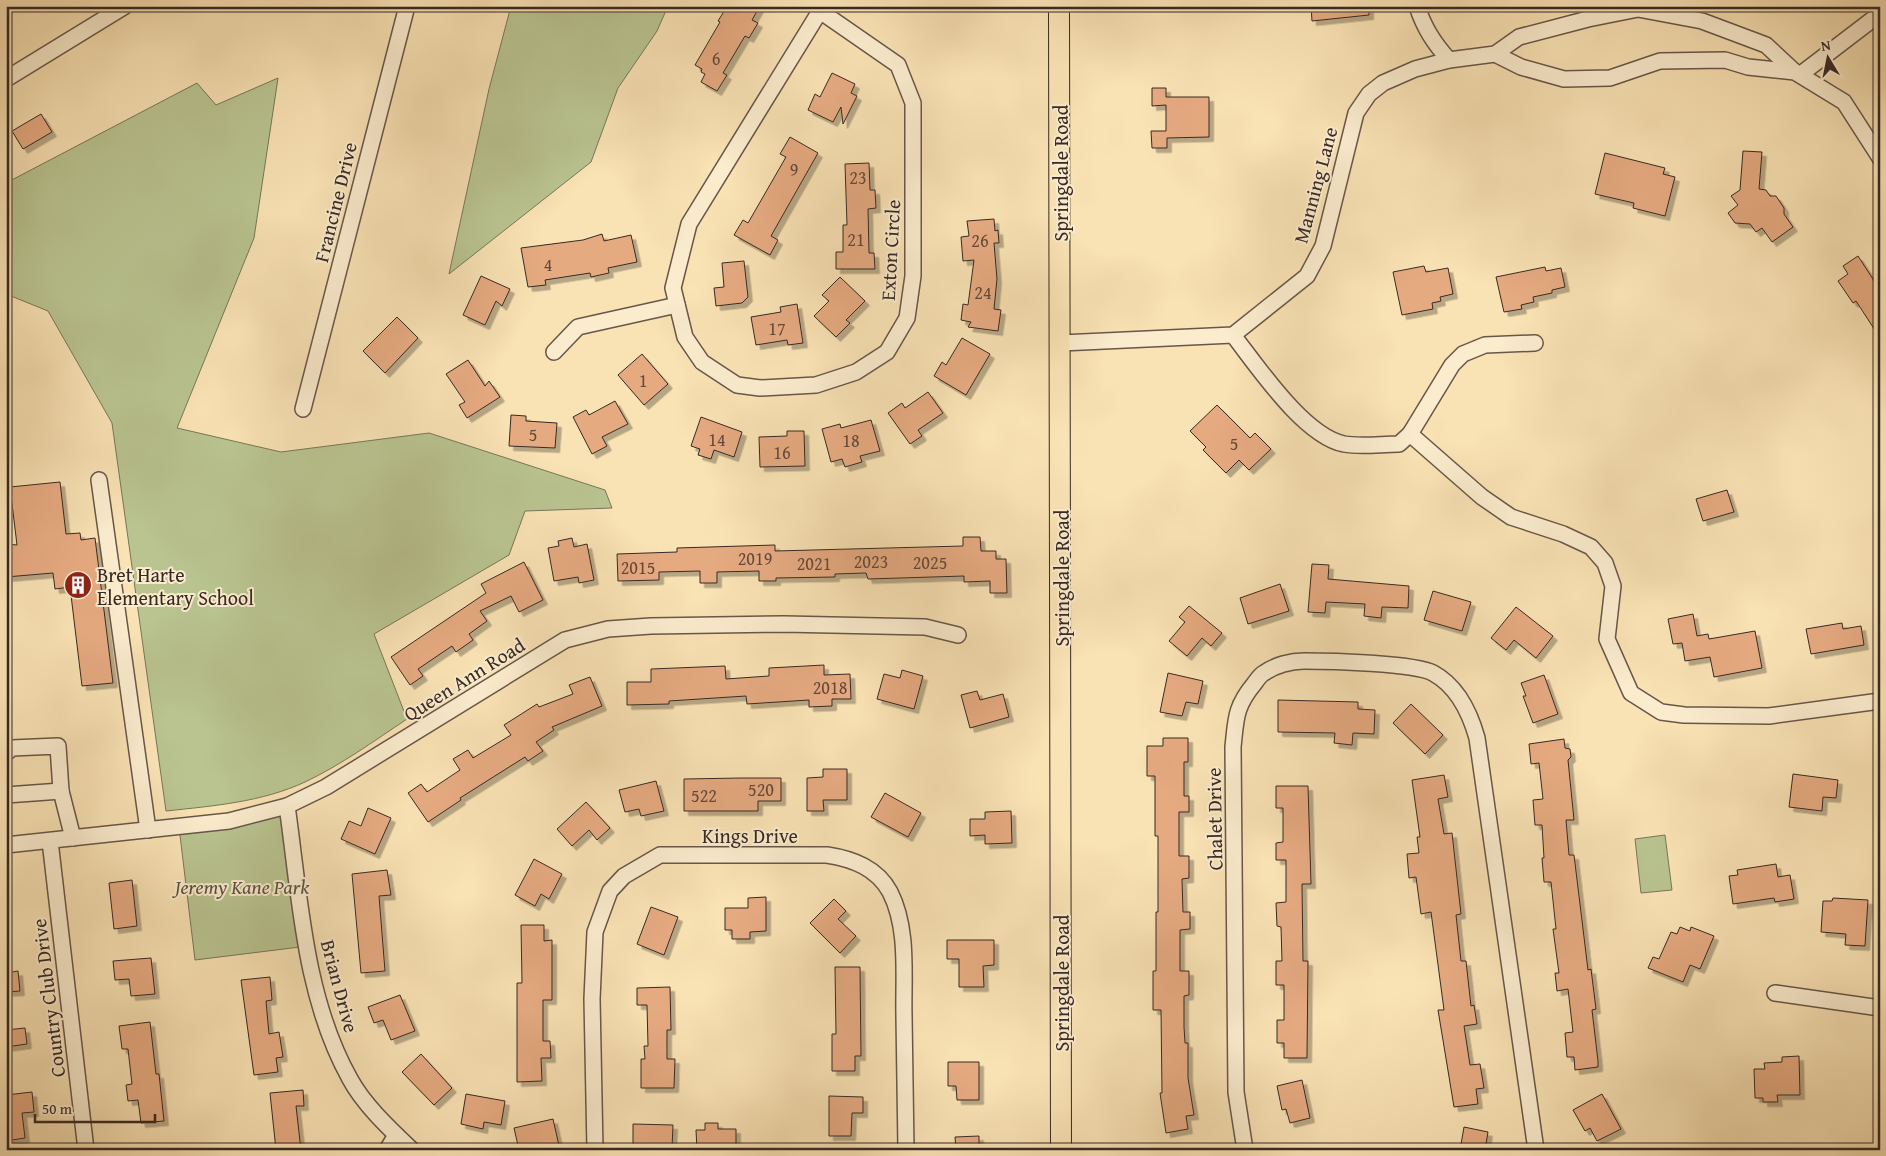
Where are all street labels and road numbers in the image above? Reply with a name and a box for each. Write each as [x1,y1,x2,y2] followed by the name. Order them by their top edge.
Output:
[1046,104,1075,241] street label: Springdale Road
[1286,124,1344,246] street label: Manning Lane
[306,139,364,265] street label: Francine Drive
[873,199,907,301] street label: Exton Circle
[1047,509,1076,646] street label: Springdale Road
[398,630,531,728] street label: Queen Ann Road
[1199,767,1229,871] street label: Chalet Drive
[702,821,798,850] street label: Kings Drive
[1047,914,1076,1051] street label: Springdale Road
[24,917,72,1079] street label: Country Club Drive
[314,936,366,1036] street label: Brian Drive

